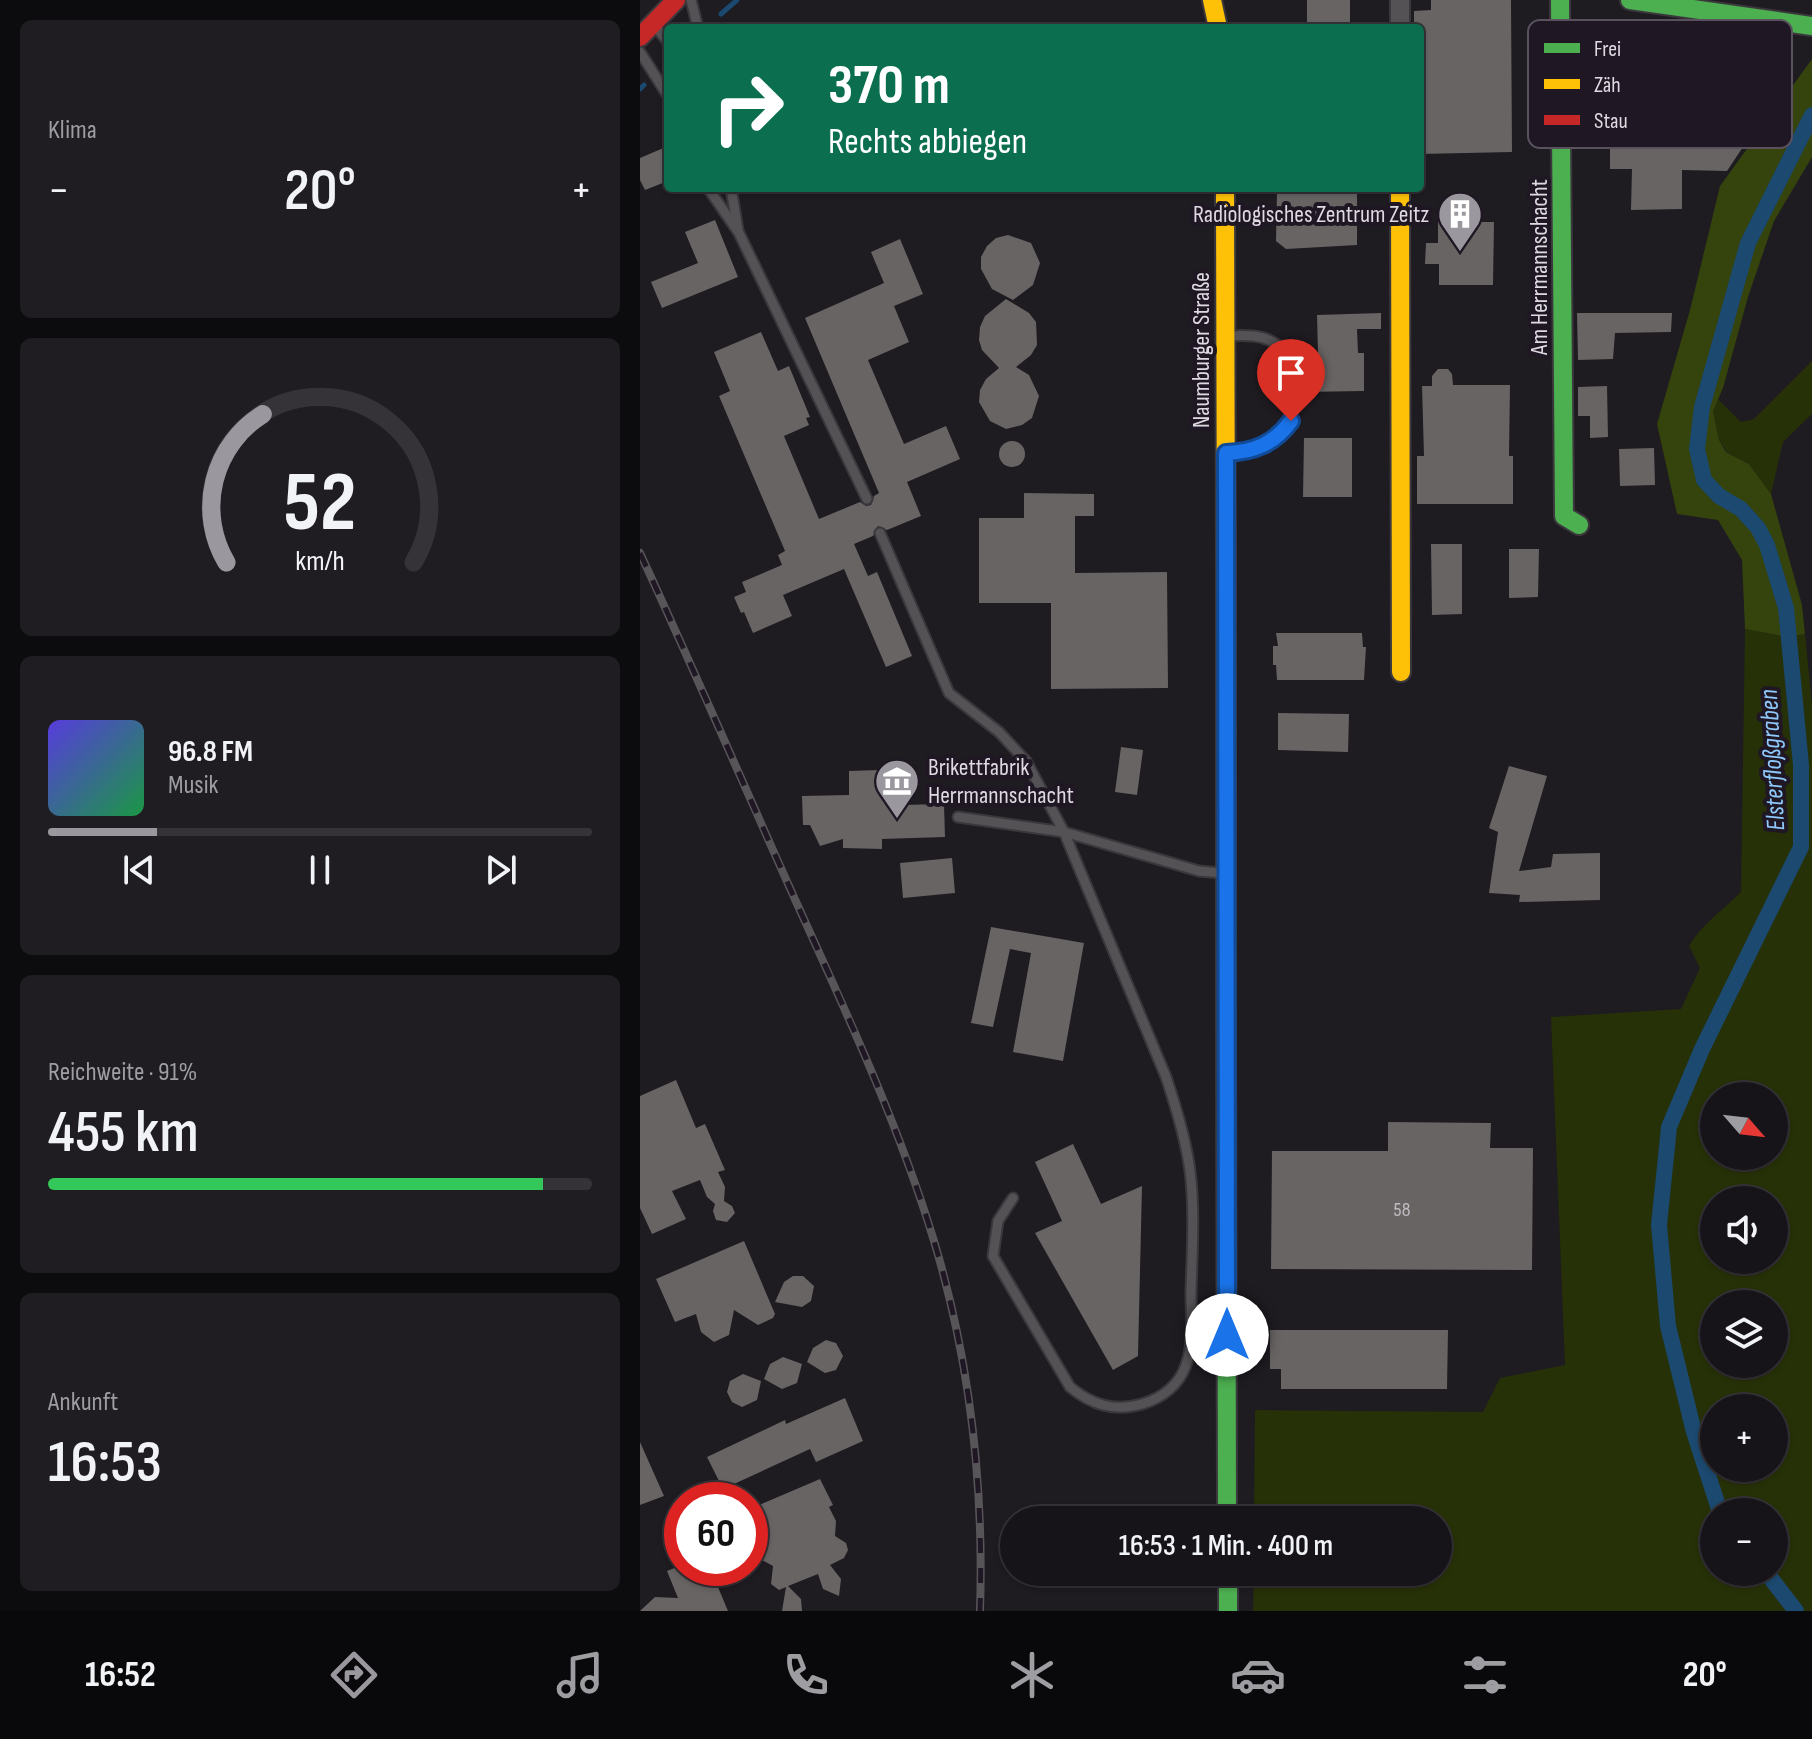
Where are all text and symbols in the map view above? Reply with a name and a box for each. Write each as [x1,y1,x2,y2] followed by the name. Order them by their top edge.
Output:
[1528,20,1792,148] legend
[1594,36,1621,63] text: Frei
[828,53,950,120] text: 370 m
[696,56,800,160] icon: right
[1594,72,1621,99] text: Zäh
[1594,108,1628,135] text: Stau
[48,115,97,146] text: Klima
[828,121,1027,164] text: Rechts abbiegen
[284,155,356,227] text: 20°
[48,164,70,217] text: −
[570,164,592,217] text: +
[1525,179,1554,356] street label: Am Herrmannschacht
[1436,190,1484,253] building icon: Radiologisches Zentrum Zeitz
[1193,200,1429,229] place label: Radiologisches Zentrum Zeitz
[1187,272,1216,428] street label: Naumburger Straße
[1257,339,1325,421] pin
[1269,351,1313,395] icon: arrive
[284,454,356,554] text: 52
[295,544,345,579] text: km/h
[1754,688,1792,832] water label: Elsterfloßgraben
[168,734,253,770] text: 96.8 FM
[928,753,1074,810] place label: Brikettfabrik Herrmannschacht
[873,757,921,820] museum icon: Brikettfabrik Herrmannschacht
[168,770,218,801] text: Musik
[117,848,161,892] icon: previous
[298,848,342,892] icon: pause
[479,848,523,892] icon: next
[48,1057,197,1088] text: Reichweite · 91%
[1700,1082,1788,1170] north arrow
[1700,1082,1788,1586] map controls
[48,1097,199,1169] text: 455 km
[1700,1186,1788,1274] button: sound
[1394,1198,1410,1222] house number: 58
[1700,1290,1788,1378] button: layers
[1185,1293,1269,1377] position arrow
[48,1387,118,1418] text: Ankunft
[1700,1394,1788,1482] button: +
[48,1427,162,1499] text: 16:53
[664,1482,768,1586] speed limit sign: 60
[1700,1498,1788,1586] button: −
[1119,1528,1333,1564] text: 16:53 · 1 Min. · 400 m
[326,1647,382,1703] icon: directions
[552,1647,608,1703] icon: music
[778,1647,834,1703] icon: phone
[1004,1647,1060,1703] icon: climate
[1230,1647,1286,1703] icon: car
[1457,1647,1513,1703] icon: filters
[85,1654,156,1697] text: 16:52
[1683,1654,1727,1697] text: 20°

